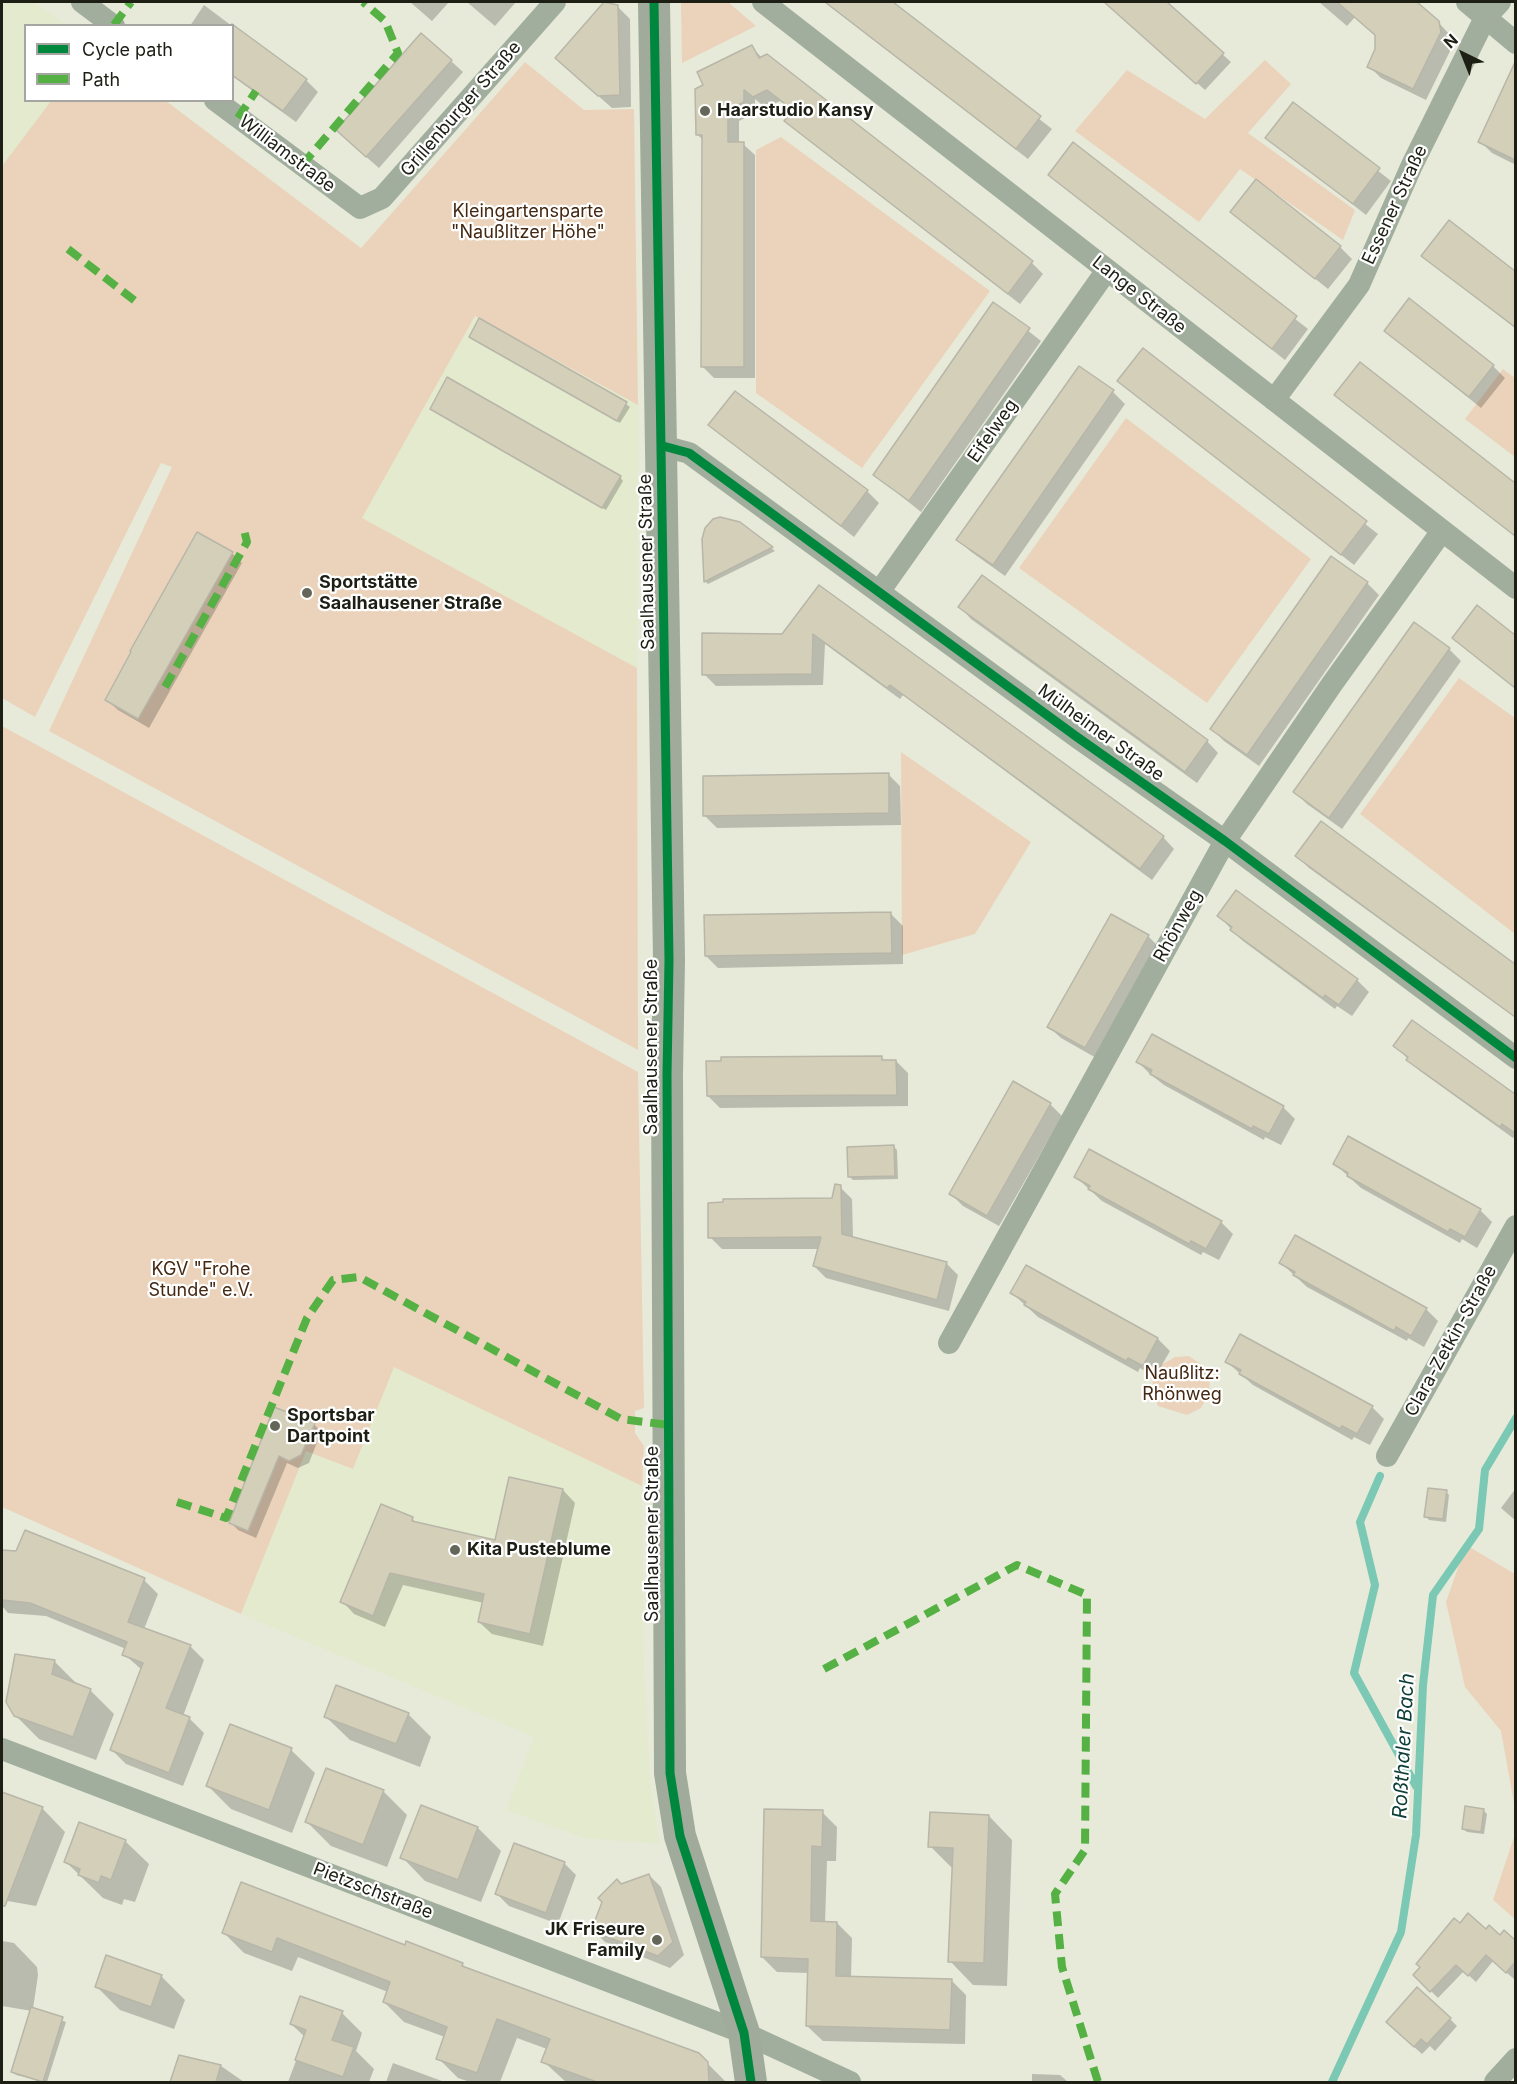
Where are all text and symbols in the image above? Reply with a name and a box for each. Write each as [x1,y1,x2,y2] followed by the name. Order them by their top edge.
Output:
[24,24,234,102] legend
[1433,24,1493,84] north arrow
[1439,29,1462,52] text: N
[396,37,526,181] street label: Grillenburger Straße
[82,39,173,60] text: Cycle path
[82,69,120,90] text: Path
[717,100,874,122] place label: Haarstudio Kansy
[698,104,712,118] marker: Haarstudio Kansy
[235,111,339,197] street label: Williamstraße
[1358,142,1432,268] street label: Essener Straße
[451,201,605,244] park label: Kleingartensparte "Naußlitzer Höhe"
[1088,252,1190,338] street label: Lange Straße
[963,395,1023,467] street label: Eifelweg
[635,474,659,650] street label: Saalhausener Straße
[319,572,502,614] place label: Sportstätte Saalhausener Straße
[300,586,314,600] marker: Sportstätte Saalhausener Straße
[1034,680,1168,786] street label: Mülheimer Straße
[1149,886,1207,966] street label: Rhönweg
[641,959,663,1135] street label: Saalhausener Straße
[149,1259,253,1302] park label: KGV "Frohe Stunde" e.V.
[1400,1262,1502,1420] street label: Clara-Zetkin-Straße
[1142,1363,1222,1406] park label: Naußlitz: Rhönweg
[287,1405,375,1448] place label: Sportsbar Dartpoint
[268,1419,282,1433] marker: Sportsbar Dartpoint
[642,1446,664,1622] street label: Saalhausener Straße
[467,1539,611,1561] place label: Kita Pusteblume
[448,1543,462,1557] marker: Kita Pusteblume
[1388,1673,1420,1819] water label: Roßthaler Bach
[310,1858,436,1924] street label: Pietzschstraße
[545,1919,645,1962] place label: JK Friseure Family
[650,1933,664,1947] marker: JK Friseure Family

